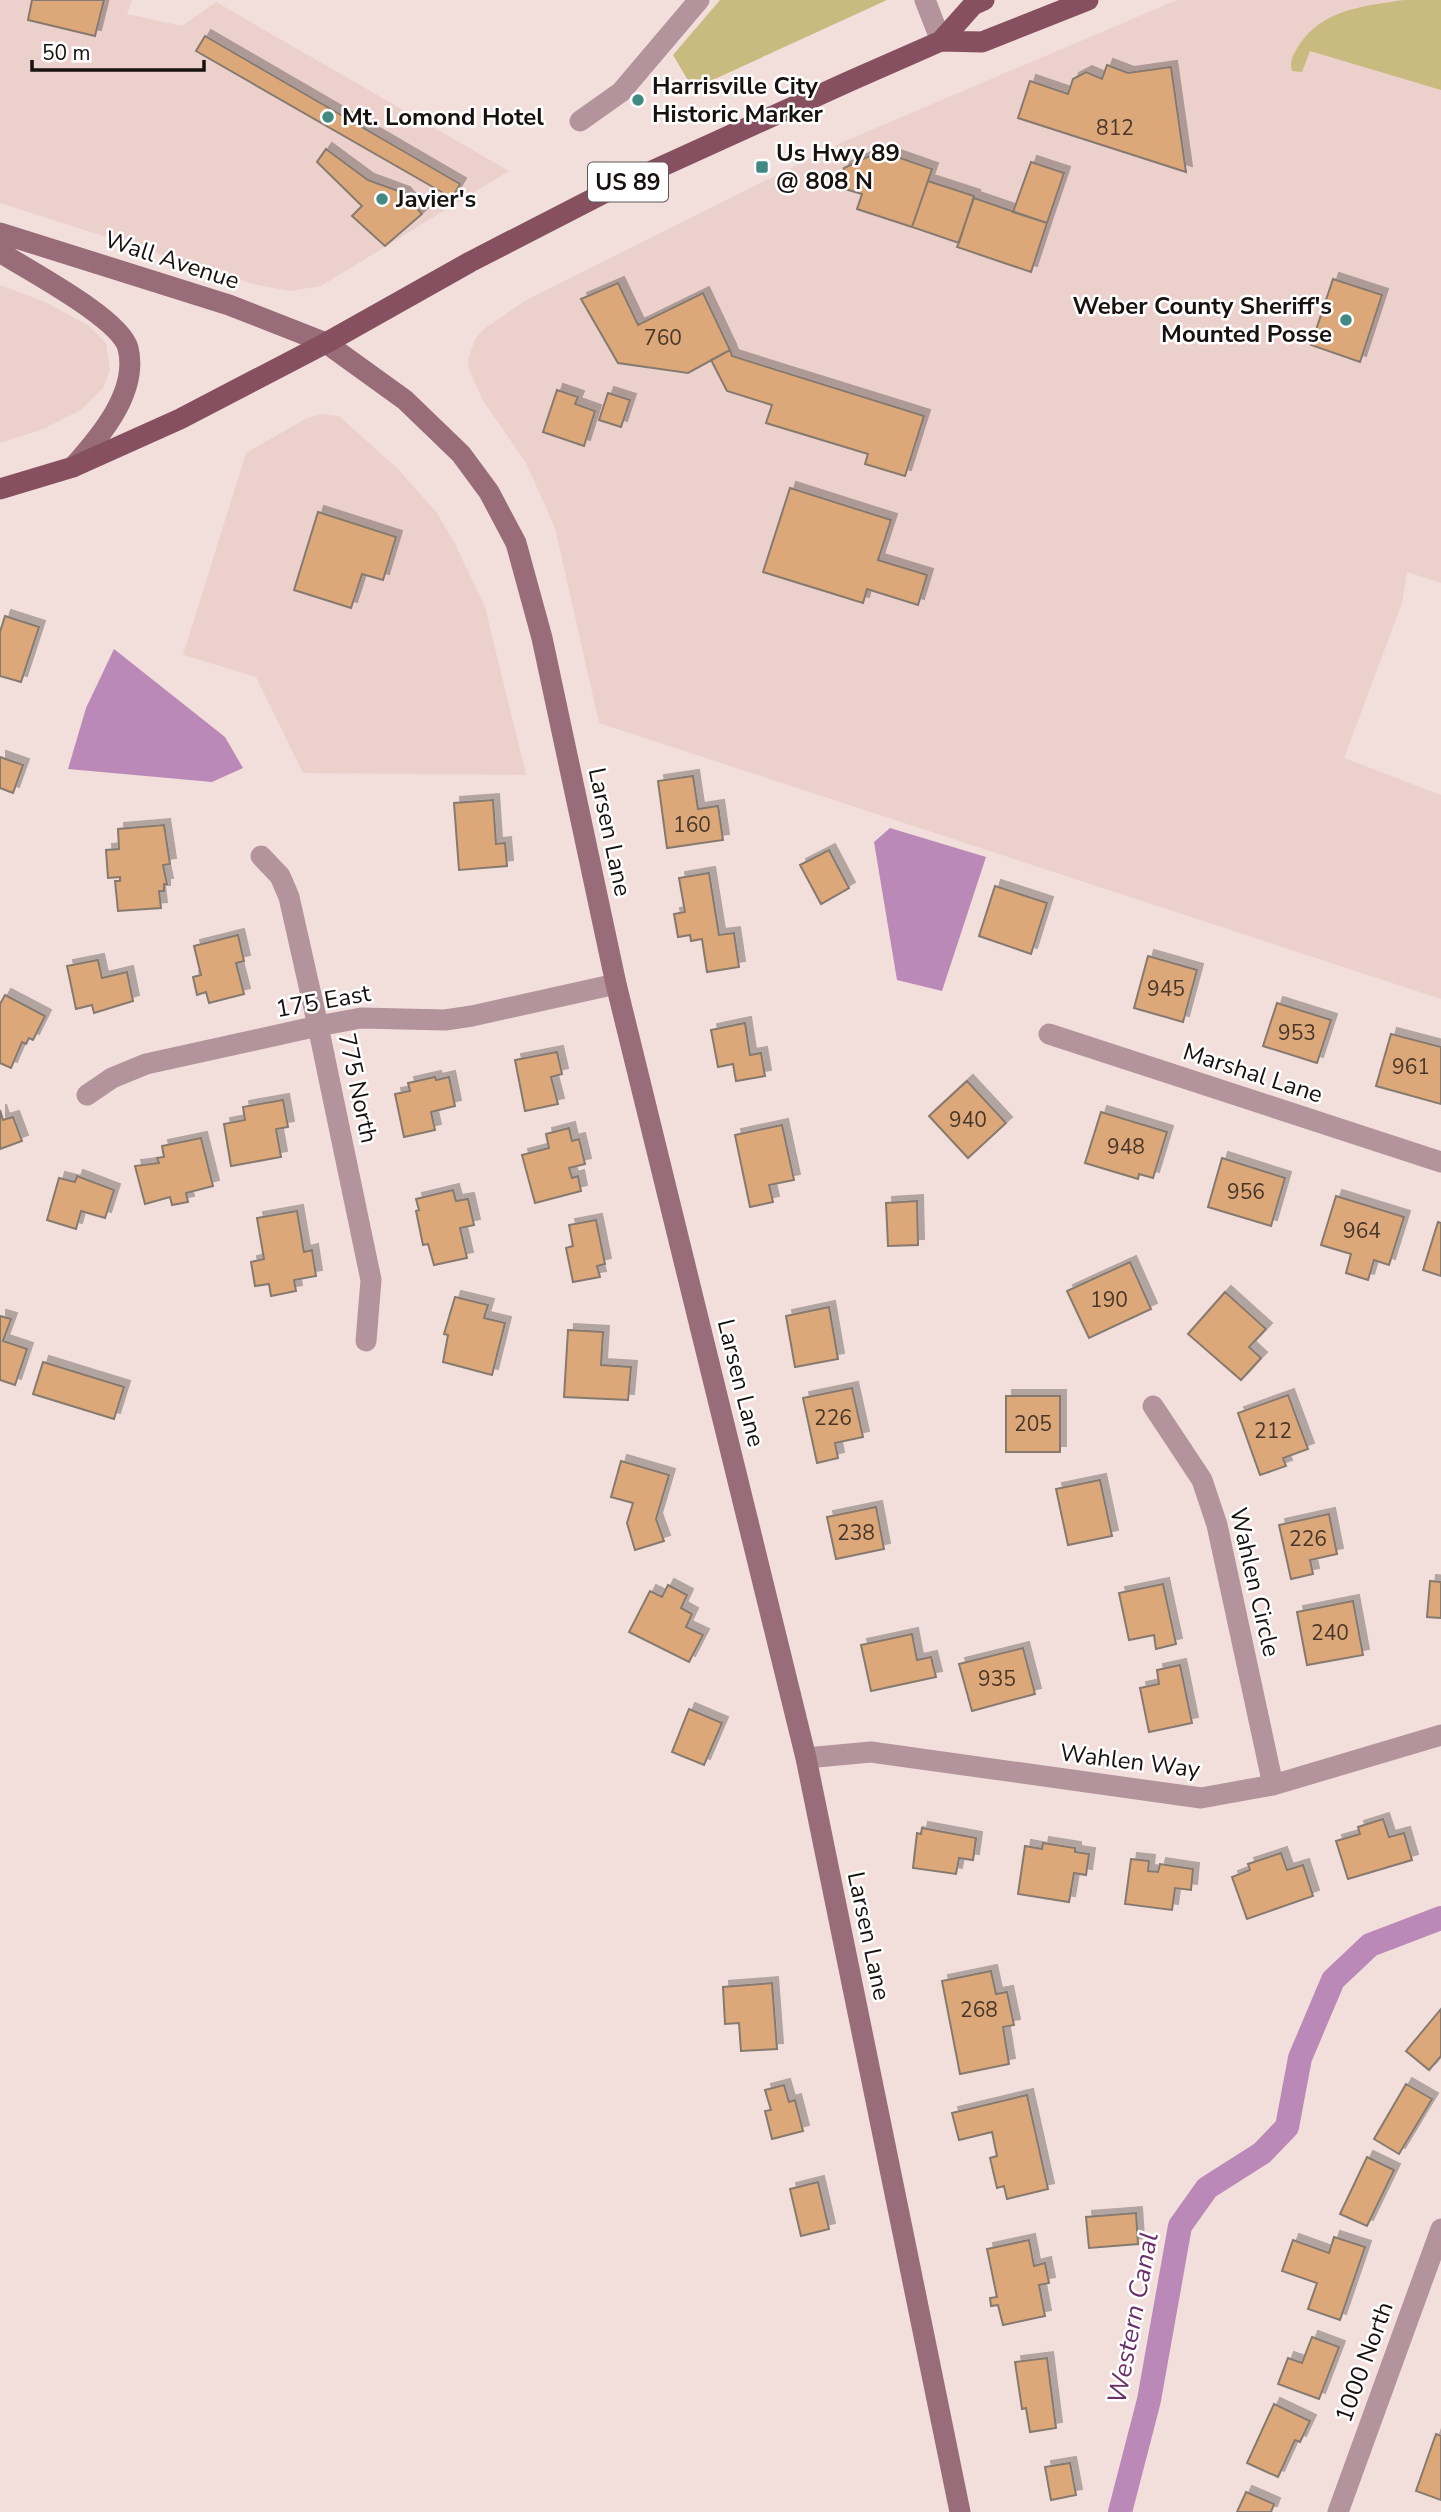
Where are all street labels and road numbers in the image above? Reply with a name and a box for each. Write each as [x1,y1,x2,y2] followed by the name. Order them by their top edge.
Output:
[588,162,668,202] road number: US 89
[101,223,243,297] street label: Wall Avenue
[581,765,639,899] street label: Larsen Lane
[273,977,373,1025] street label: 175 East
[331,1030,385,1146] street label: 775 North
[1179,1035,1327,1111] street label: Marshal Lane
[710,1316,772,1450] street label: Larsen Lane
[1222,1504,1288,1660] street label: Wahlen Circle
[1058,1737,1203,1786] street label: Wahlen Way
[840,1869,898,2003] street label: Larsen Lane
[1327,2297,1401,2427] street label: 1000 North

